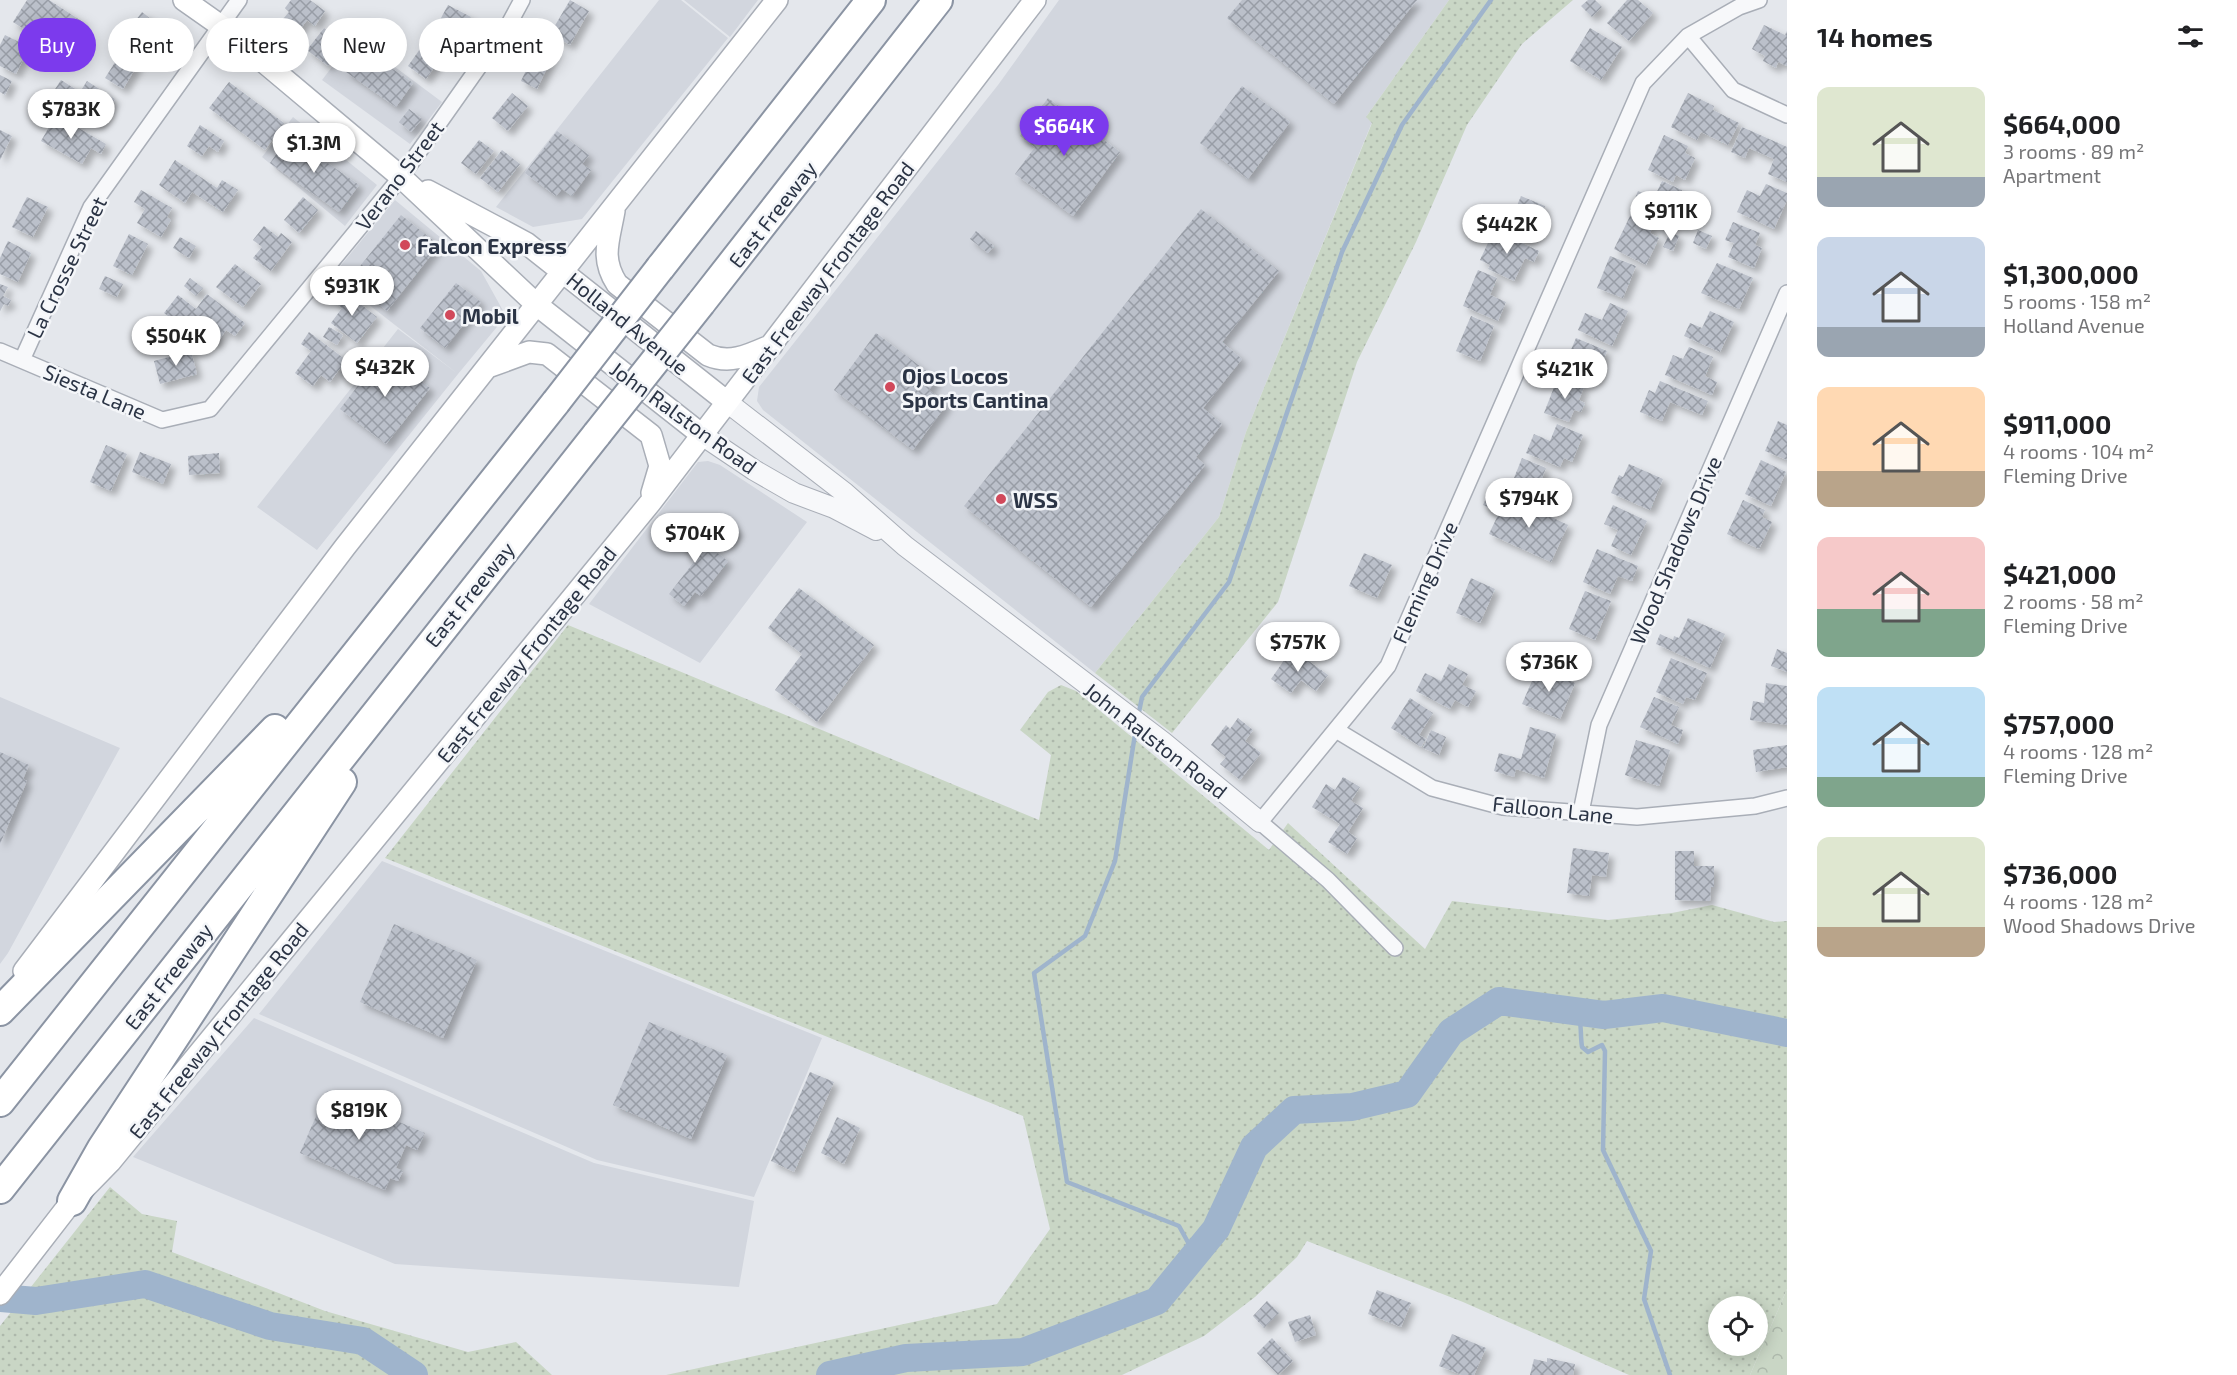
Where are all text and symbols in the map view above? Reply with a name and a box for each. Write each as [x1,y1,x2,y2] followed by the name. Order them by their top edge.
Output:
[18,18,96,72] chip: Buy
[108,18,194,72] chip: Rent
[206,18,309,72] chip: Filters
[321,18,407,72] chip: New
[419,18,564,72] chip: Apartment
[2174,20,2207,53] icon: filters
[1817,21,1933,52] text: 14 homes
[29,89,113,140] pin: $783K
[42,96,100,120] text: $783K
[1022,106,1106,157] pin: $664K
[2003,108,2121,139] text: $664,000
[1865,111,1937,183] icon: home
[1034,113,1094,137] text: $664K
[350,115,448,235] street label: Verano Street
[272,123,356,174] pin: $1.3M
[287,130,341,154] text: $1.3M
[2003,139,2144,163] text: 3 rooms · 89 m²
[723,156,821,272] street label: East Freeway
[735,156,919,388] street label: East Freeway Frontage Road
[2003,163,2101,187] text: Apartment
[1629,191,1713,242] pin: $911K
[21,192,111,342] street label: La Crosse Street
[1644,198,1698,222] text: $911K
[1465,204,1549,255] pin: $442K
[1476,211,1538,235] text: $442K
[417,233,567,258] place label: Falcon Express
[398,238,412,252] marker: Falcon Express
[2003,258,2139,289] text: $1,300,000
[1865,261,1937,333] icon: home
[310,266,394,317] pin: $931K
[562,266,694,380] street label: Holland Avenue
[324,273,380,297] text: $931K
[2003,289,2151,313] text: 5 rooms · 158 m²
[462,303,519,328] place label: Mobil
[443,308,457,322] marker: Mobil
[2003,313,2145,337] text: Holland Avenue
[134,316,218,367] pin: $504K
[146,323,206,347] text: $504K
[343,347,427,398] pin: $432K
[1523,349,1607,400] pin: $421K
[355,354,415,378] text: $432K
[606,356,762,478] street label: John Ralston Road
[1536,356,1594,380] text: $421K
[40,358,150,424] street label: Siesta Lane
[902,363,1049,412] place label: Ojos Locos Sports Cantina
[883,380,897,394] marker: Ojos Locos Sports Cantina
[2003,408,2111,439] text: $911,000
[1865,411,1937,483] icon: home
[2003,439,2154,463] text: 4 rooms · 104 m²
[1624,452,1726,648] street label: Wood Shadows Drive
[2003,463,2128,487] text: Fleming Drive
[1487,478,1571,529] pin: $794K
[1499,485,1559,509] text: $794K
[1013,487,1058,512] place label: WSS
[994,492,1008,506] marker: WSS
[653,513,737,564] pin: $704K
[1386,517,1462,647] street label: Fleming Drive
[665,520,725,544] text: $704K
[419,536,519,652] street label: East Freeway
[431,541,621,767] street label: East Freeway Frontage Road
[2003,558,2117,589] text: $421,000
[1865,561,1937,633] icon: home
[2003,589,2144,613] text: 2 rooms · 58 m²
[2003,613,2128,637] text: Fleming Drive
[1256,622,1340,673] pin: $757K
[1270,629,1326,653] text: $757K
[1507,642,1591,693] pin: $736K
[1520,649,1578,673] text: $736K
[1079,676,1233,804] street label: John Ralston Road
[2003,708,2114,739] text: $757,000
[1865,711,1937,783] icon: home
[2003,739,2153,763] text: 4 rooms · 128 m²
[2003,763,2128,787] text: Fleming Drive
[1491,790,1615,828] street label: Falloon Lane
[2003,858,2117,889] text: $736,000
[1865,861,1937,933] icon: home
[2003,889,2153,913] text: 4 rooms · 128 m²
[2003,913,2195,937] text: Wood Shadows Drive
[123,917,313,1143] street label: East Freeway Frontage Road
[119,918,217,1034] street label: East Freeway
[317,1090,401,1141] pin: $819K
[330,1097,388,1121] text: $819K
[1708,1296,1768,1356] map controls
[1708,1296,1768,1356] button: locate

